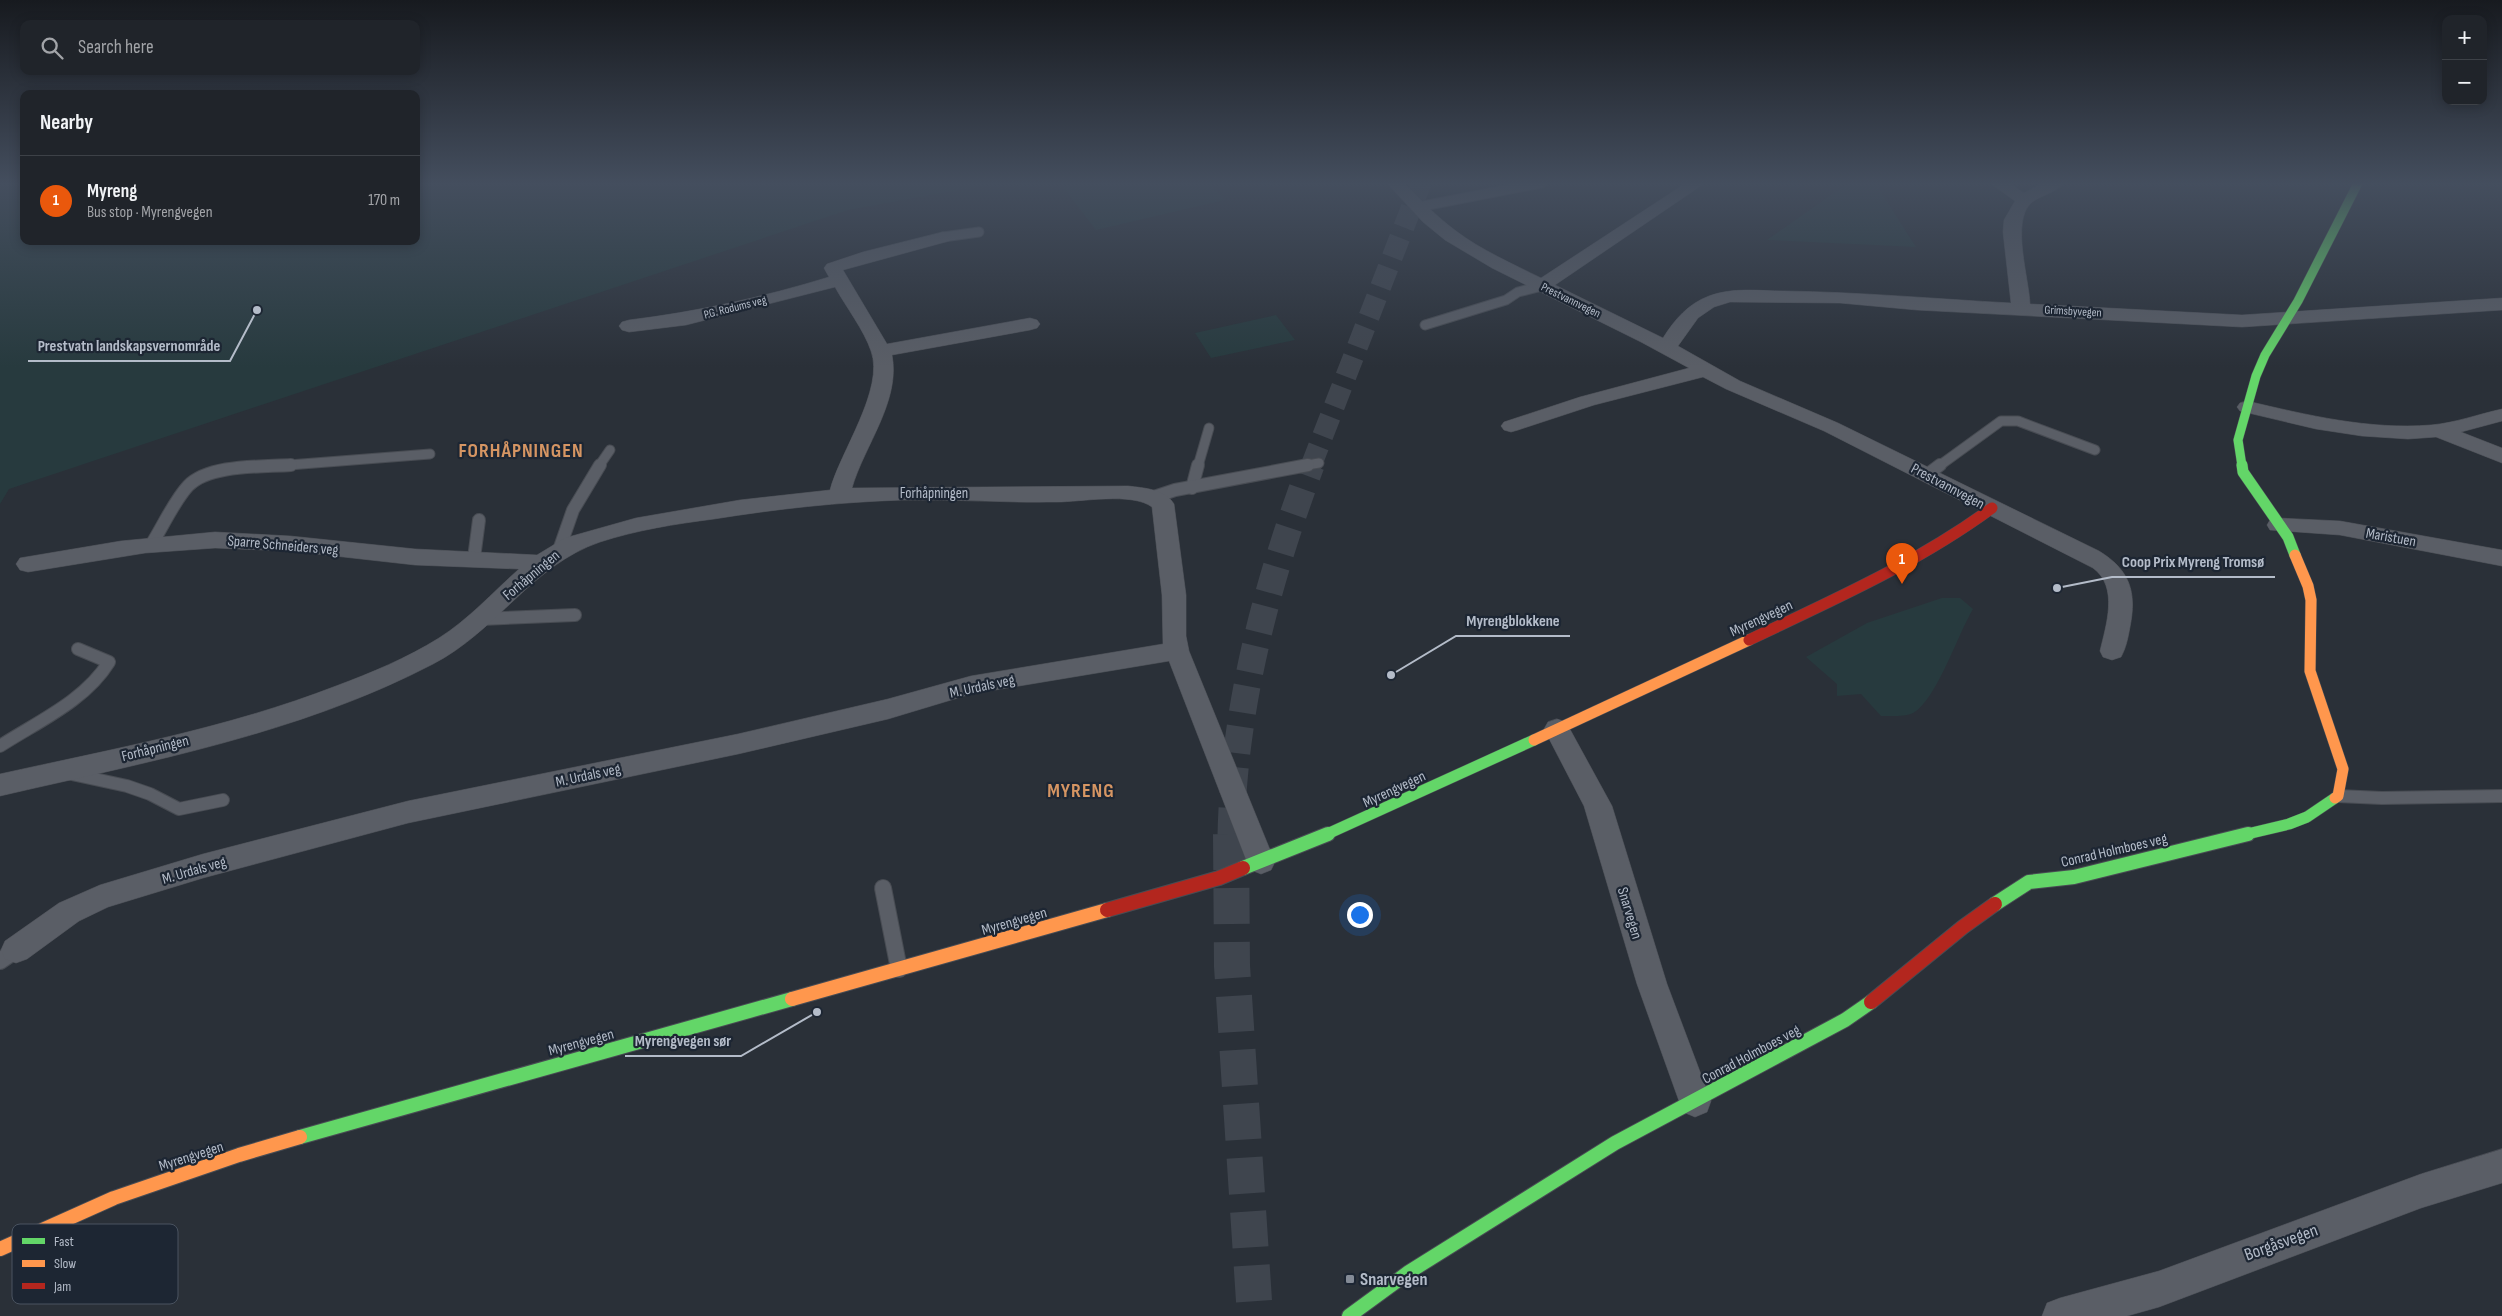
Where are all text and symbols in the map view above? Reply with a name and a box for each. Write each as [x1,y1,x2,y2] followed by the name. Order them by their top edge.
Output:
[2442,15,2487,105] map controls
[2442,15,2487,60] button: +
[20,20,420,75] search box
[38,34,66,62] icon: search
[78,36,154,59] text: Search here
[2442,60,2487,105] button: −
[40,110,93,135] text: Nearby
[87,180,137,203] text: Myreng
[53,191,59,210] text: 1
[368,191,400,210] text: 170 m
[87,203,213,222] text: Bus stop · Myrengvegen
[1538,280,1603,321] street label: Prestvannvegen
[702,292,768,323] street label: P.G. Rodums veg
[2044,303,2102,320] street label: Grimsbyvegen
[28,330,230,361] callout: Prestvatn landskapsvernområde
[38,337,220,356] text: Prestvatn landskapsvernområde
[458,439,584,463] district label: FORHÅPNINGEN
[1908,459,1988,514] street label: Prestvannvegen
[900,484,968,503] street label: Forhåpningen
[2364,524,2417,551] street label: Maristuen
[227,531,339,560] street label: Sparre Schneiders veg
[1886,543,1918,584] pin: 1
[499,546,564,605] street label: Forhåpningen
[2112,546,2275,577] callout: Coop Prix Myreng Tromsø
[2122,553,2264,572] text: Coop Prix Myreng Tromsø
[1727,596,1796,641] street label: Myrengvegen
[1456,605,1570,636] callout: Myrengblokkene
[1466,612,1560,631] text: Myrengblokkene
[948,670,1016,703] street label: M. Urdals veg
[120,731,191,766] street label: Forhåpningen
[554,759,622,792] street label: M. Urdals veg
[1360,767,1429,812] street label: Myrengvegen
[1047,779,1115,803] district label: MYRENG
[2059,829,2169,872] street label: Conrad Holmboes veg
[160,852,228,889] street label: M. Urdals veg
[1613,885,1646,941] street label: Snarvegen
[1347,902,1373,928] your location
[979,903,1049,940] street label: Myrengvegen
[1699,1021,1804,1088] street label: Conrad Holmboes veg
[546,1025,616,1060] street label: Myrengvegen
[625,1025,741,1056] callout: Myrengvegen sør
[635,1032,731,1051] text: Myrengvegen sør
[156,1137,226,1176] street label: Myrengvegen
[2242,1220,2321,1265] street label: Borgåsvegen
[12,1224,178,1304] legend
[54,1233,74,1250] text: Fast
[54,1255,76,1272] text: Slow
[1360,1269,1428,1290] place label: Snarvegen
[1344,1273,1356,1285] marker: Snarvegen
[53,1278,71,1295] text: Jam

